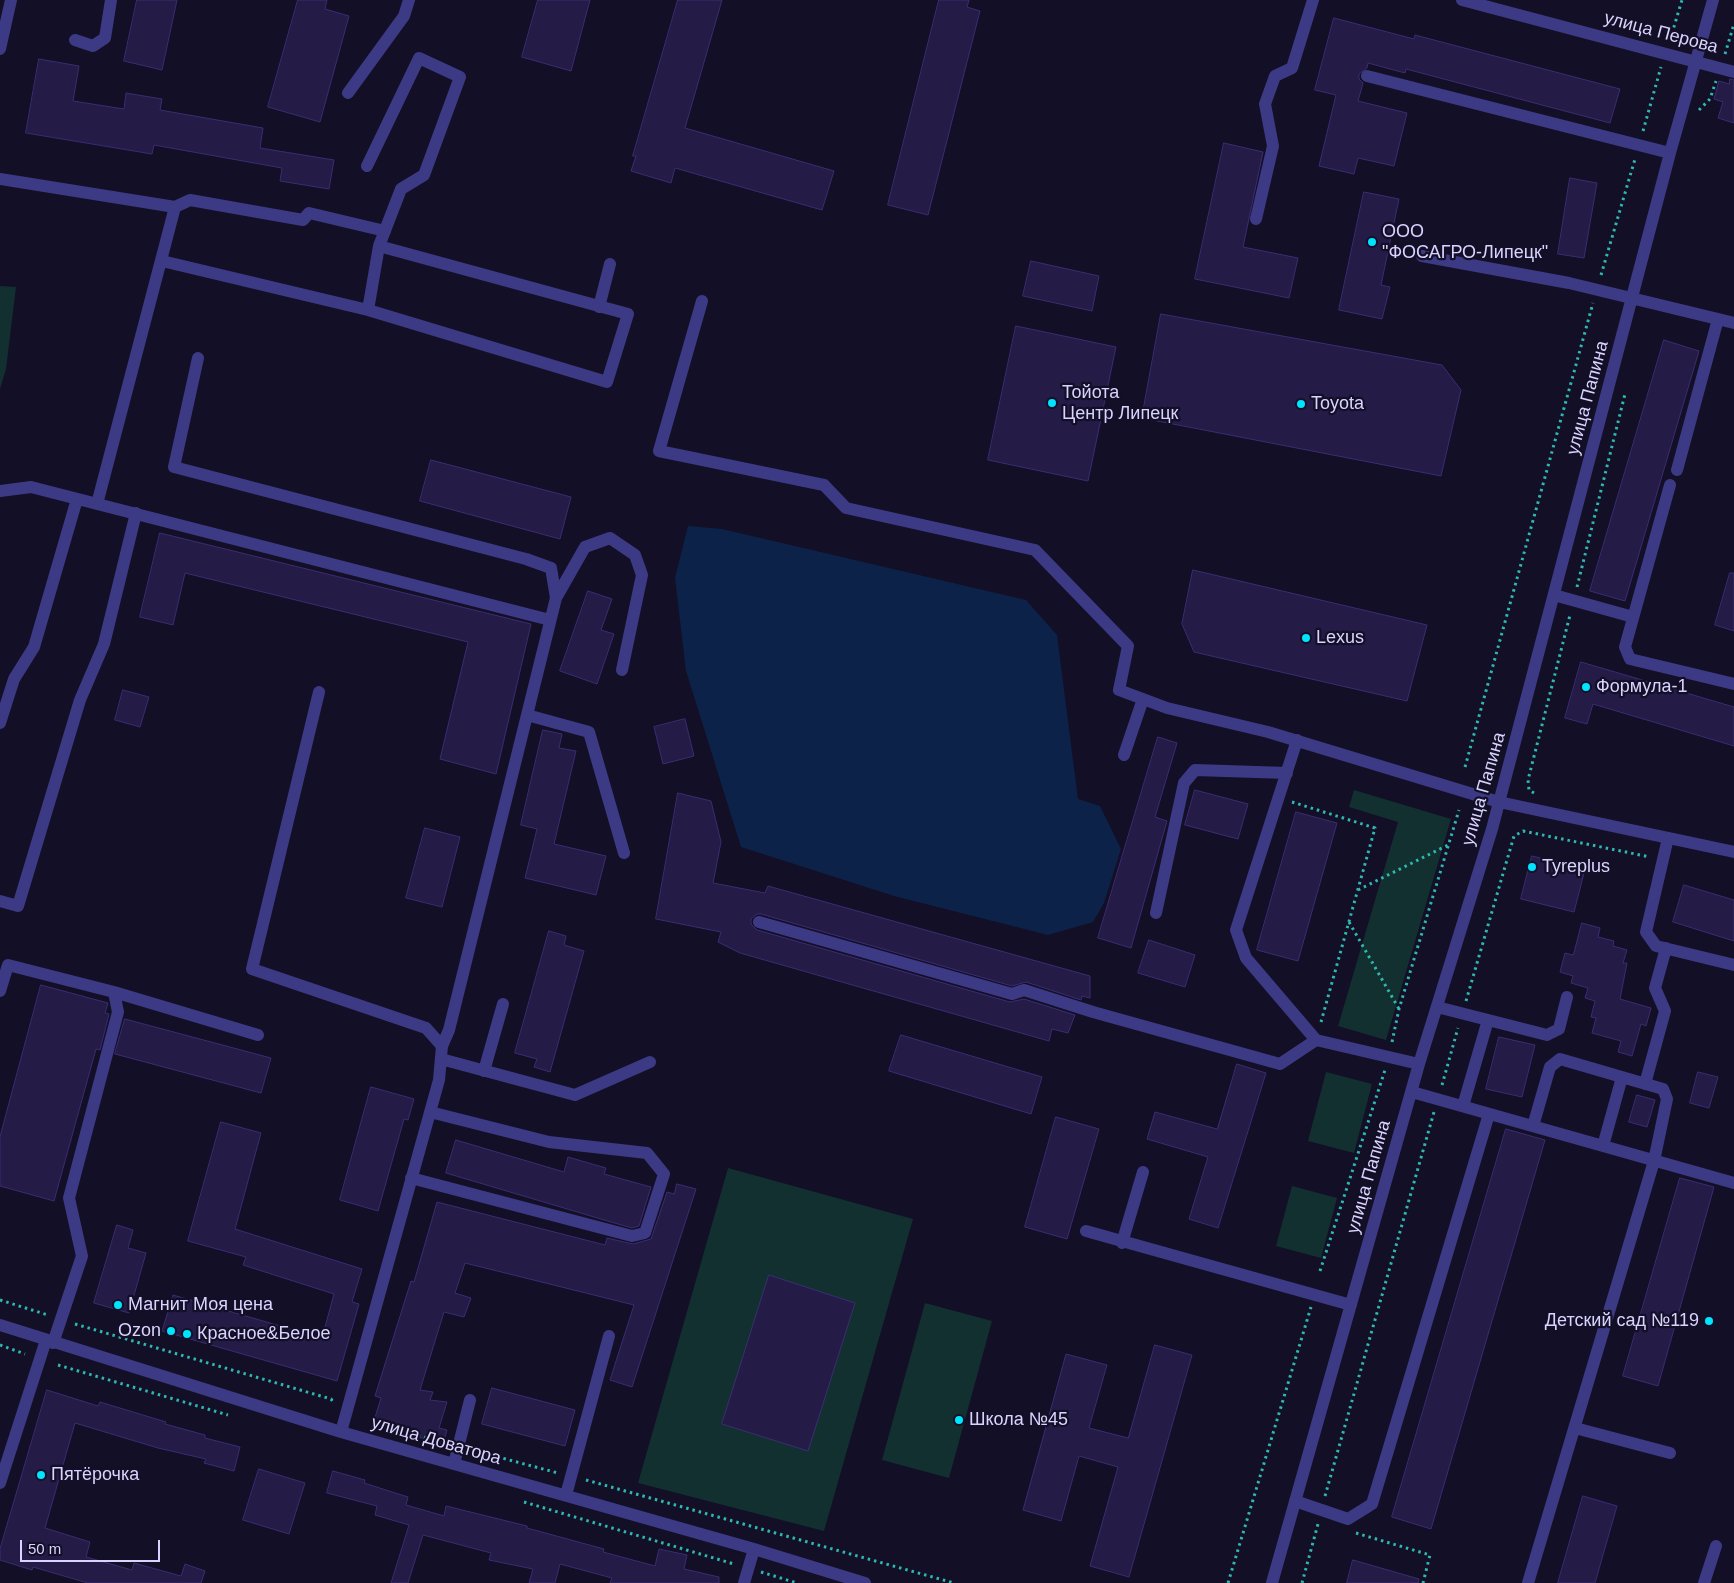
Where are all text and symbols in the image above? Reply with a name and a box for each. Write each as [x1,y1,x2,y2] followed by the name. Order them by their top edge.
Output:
[1602,7,1720,59] street label: улица Перова
[1382,221,1548,264] place label: ООО "ФОСАГРО-Липецк"
[1366,236,1378,248] marker: ООО "ФОСАГРО-Липецк"
[1562,339,1614,457] street label: улица Папина
[1062,382,1178,424] place label: Тойота Центр Липецк
[1311,393,1364,415] place label: Toyota
[1046,397,1058,409] marker: Тойота Центр Липецк
[1295,398,1307,410] marker: Toyota
[1316,627,1364,649] place label: Lexus
[1300,632,1312,644] marker: Lexus
[1596,676,1687,698] place label: Формула-1
[1580,681,1592,693] marker: Формула-1
[1457,730,1511,848] street label: улица Папина
[1542,856,1610,878] place label: Tyreplus
[1526,861,1538,873] marker: Tyreplus
[1342,1118,1396,1236] street label: улица Папина
[128,1294,273,1316] place label: Магнит Моя цена
[112,1299,124,1311] marker: Магнит Моя цена
[1545,1310,1699,1332] place label: Детский сад №119
[1703,1315,1715,1327] marker: Детский сад №119
[118,1320,161,1342] place label: Ozon
[197,1323,330,1345] place label: Красное&Белое
[165,1325,177,1337] marker: Ozon
[181,1328,193,1340] marker: Красное&Белое
[969,1409,1068,1431] place label: Школа №45
[369,1412,503,1470] street label: улица Доватора
[953,1414,965,1426] marker: Школа №45
[51,1464,139,1486] place label: Пятёрочка
[35,1469,47,1481] marker: Пятёрочка
[22,1530,162,1562] scale bar
[28,1540,61,1557] text: 50 m

